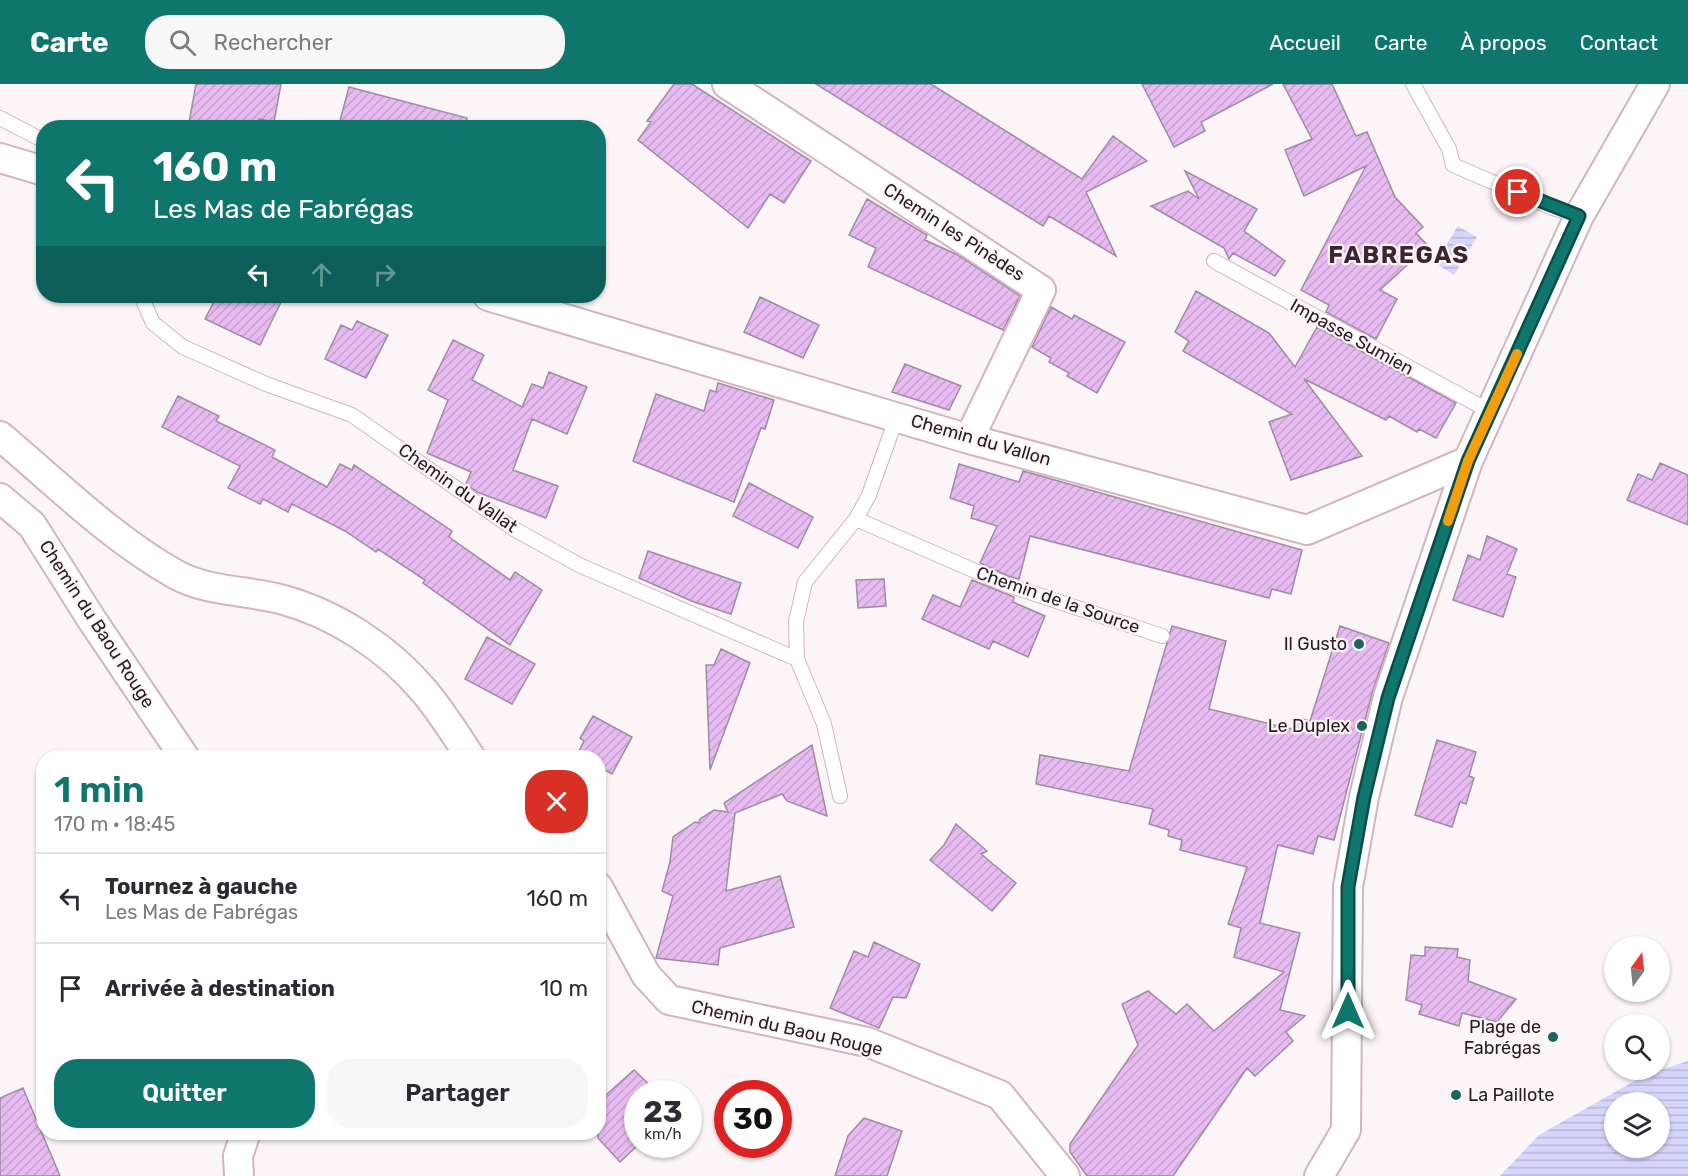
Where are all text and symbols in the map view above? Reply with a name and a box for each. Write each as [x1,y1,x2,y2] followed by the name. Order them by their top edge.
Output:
[145,15,565,69] search box
[30,26,109,59] text: Carte
[166,26,199,59] icon: search
[214,29,332,56] text: Rechercher
[1269,30,1341,55] text: Accueil
[1374,30,1427,55] text: Carte
[1460,30,1547,55] text: À propos
[1580,30,1658,55] text: Contact
[153,142,277,192] text: 160 m
[54,144,132,222] icon: left
[1492,166,1543,217] pin
[1501,175,1534,208] icon: arrive
[879,178,1029,286] street label: Chemin les Pinèdes
[153,193,414,225] text: Les Mas de Fabrégas
[1328,241,1470,269] district label: FABREGAS
[242,258,275,291] icon: left
[305,258,338,291] icon: ahead
[368,258,401,291] icon: right
[1286,294,1418,380] street label: Impasse Sumien
[908,409,1054,471] street label: Chemin du Vallon
[394,439,522,537] street label: Chemin du Vallat
[34,536,160,712] street label: Chemin du Baou Rouge
[973,562,1143,638] street label: Chemin de la Source
[1284,633,1347,655] place label: Il Gusto
[1352,637,1366,651] marker: Il Gusto
[1268,715,1350,737] place label: Le Duplex
[1355,719,1369,733] marker: Le Duplex
[54,768,145,811] text: 1 min
[525,770,588,833] button: close
[54,812,175,836] text: 170 m · 18:45
[105,873,298,900] text: Tournez à gauche
[54,882,87,915] icon: left
[526,885,588,912] text: 160 m
[105,900,298,924] text: Les Mas de Fabrégas
[1604,936,1670,1002] north arrow
[1604,936,1670,1158] map controls
[54,972,87,1005] icon: arrive
[105,975,335,1002] text: Arrivée à destination
[540,975,588,1002] text: 10 m
[1316,979,1380,1043] position arrow
[689,995,885,1061] street label: Chemin du Baou Rouge
[1604,1014,1670,1080] button: search
[1464,1016,1541,1059] place label: Plage de Fabrégas
[1546,1030,1560,1044] marker: Plage de Fabrégas
[54,1059,315,1128] button: Quitter
[327,1059,588,1128] button: Partager
[714,1080,792,1158] speed limit sign: 30
[1468,1084,1554,1106] place label: La Paillote
[1449,1088,1463,1102] marker: La Paillote
[1604,1092,1670,1158] button: layers
[643,1094,683,1130] text: 23
[644,1125,682,1143] text: km/h

